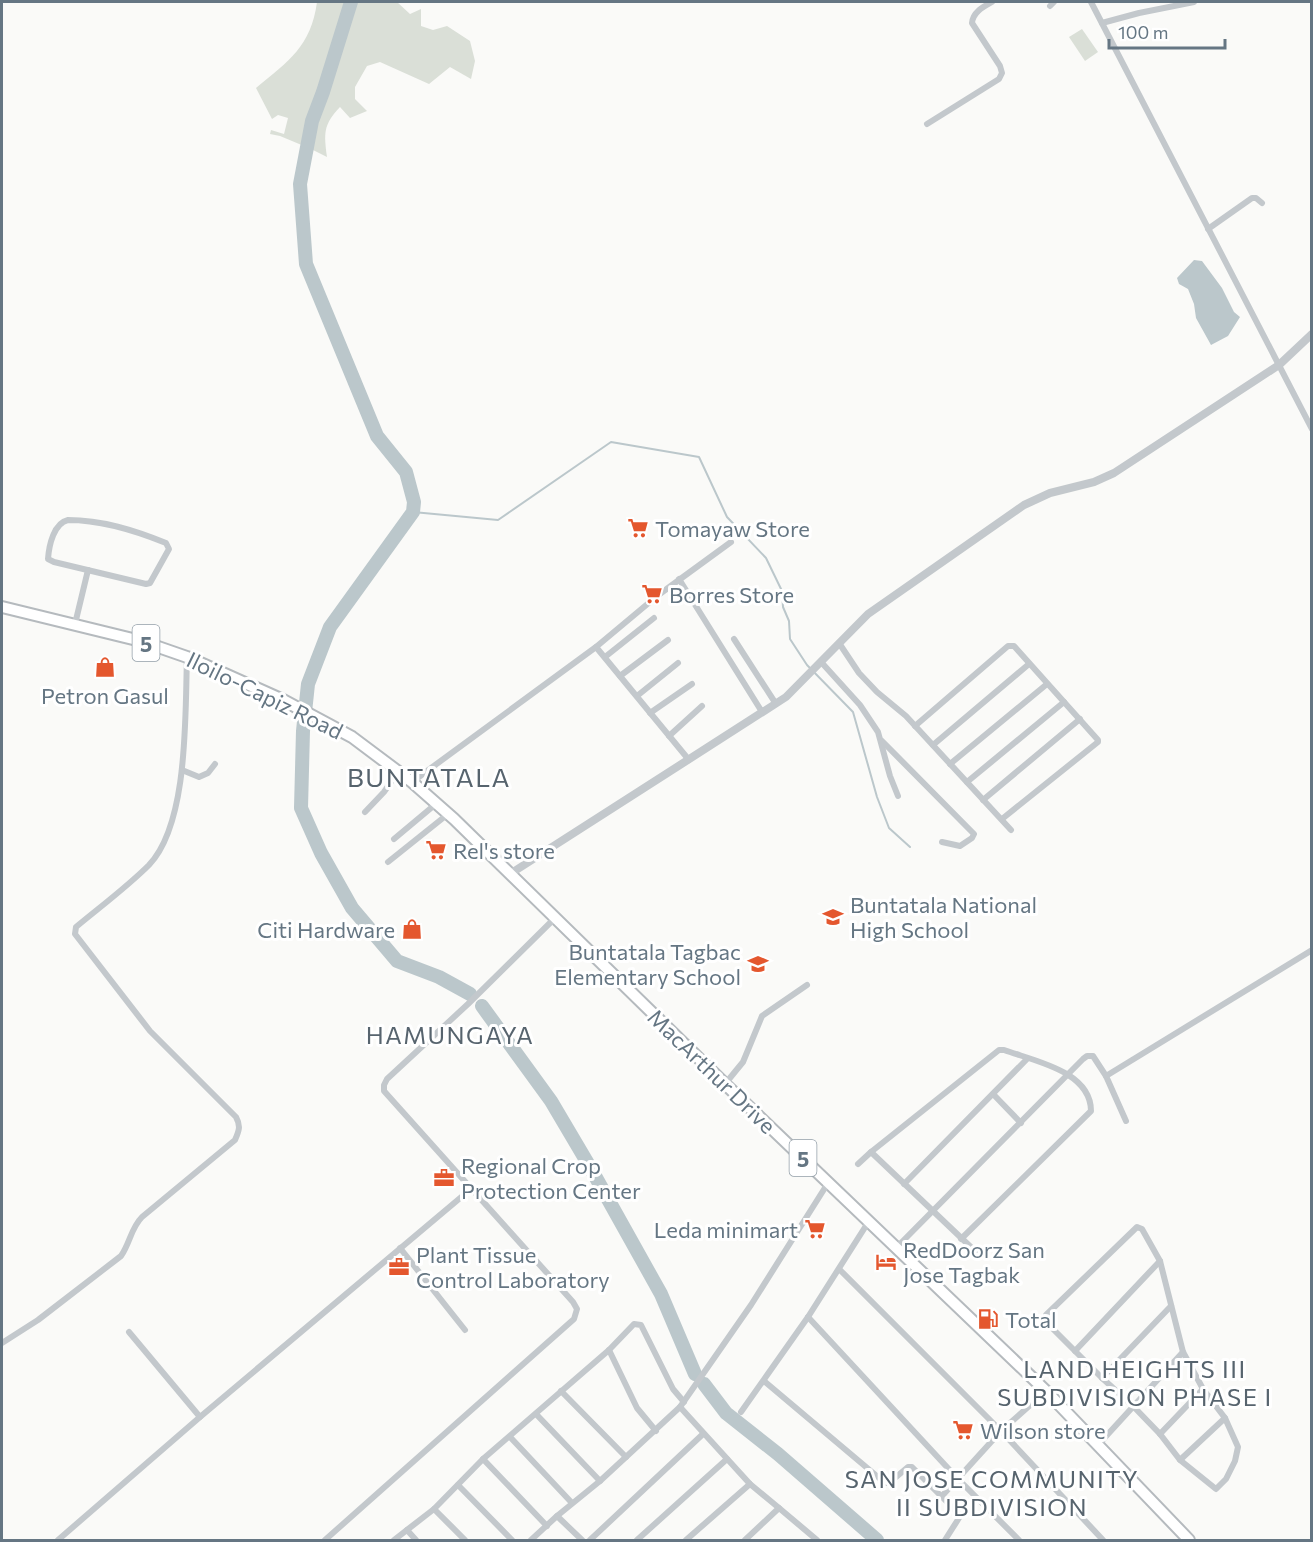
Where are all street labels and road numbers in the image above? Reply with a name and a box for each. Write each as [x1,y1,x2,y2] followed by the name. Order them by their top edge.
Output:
[132,625,160,661] road number: 5
[183,646,347,744] street label: Iloilo-Capiz Road
[642,1003,782,1139] street label: MacArthur Drive
[790,1140,816,1176] road number: 5

